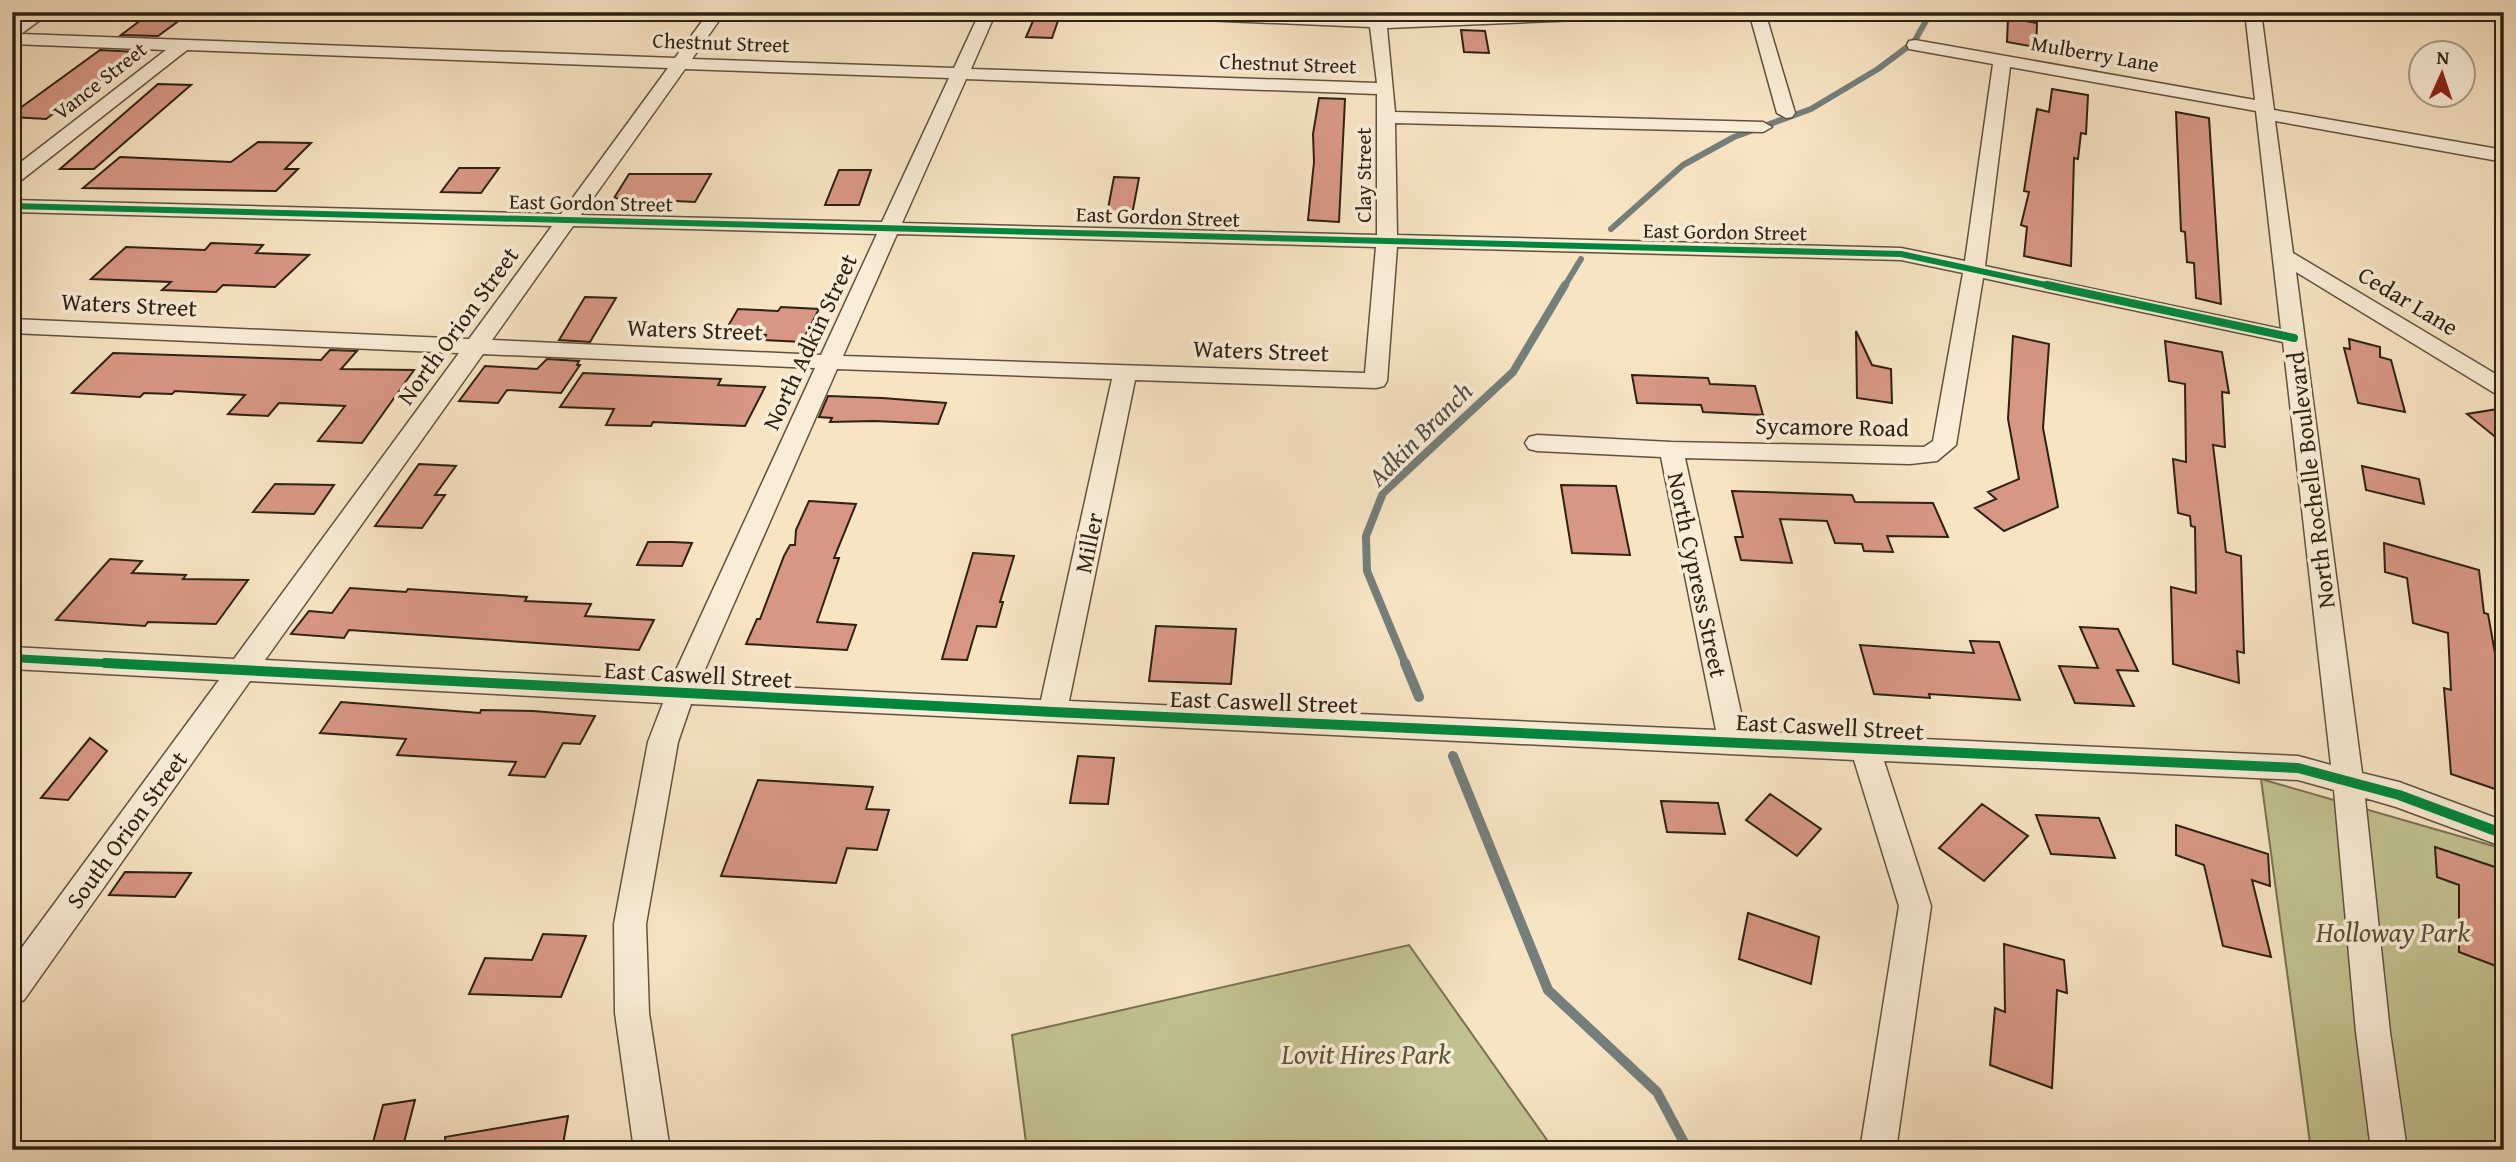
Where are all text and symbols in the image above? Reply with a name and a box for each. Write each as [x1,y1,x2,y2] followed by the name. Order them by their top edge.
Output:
[652,25,791,60] street label: Chestnut Street
[2029,27,2162,80] street label: Mulberry Lane
[46,34,153,127] street label: Vance Street
[2408,38,2478,108] north arrow
[2436,43,2450,71] text: N
[1219,46,1358,81] street label: Chestnut Street
[1348,127,1379,223] street label: Clay Street
[509,186,674,219] street label: East Gordon Street
[1076,198,1241,235] street label: East Gordon Street
[1643,215,1808,248] street label: East Gordon Street
[388,239,527,412] street label: North Orion Street
[753,247,866,436] street label: North Adkin Street
[2351,257,2465,344] street label: Cedar Lane
[60,283,198,326] street label: Waters Street
[626,310,764,349] street label: Waters Street
[1192,331,1330,370] street label: Waters Street
[2277,350,2344,610] street label: North Rochelle Boulevard
[1358,372,1481,496] water label: Adkin Branch
[1755,408,1909,445] street label: Sycamore Road
[1659,469,1736,681] street label: North Cypress Street
[1065,509,1112,576] street label: Miller
[603,652,793,697] street label: East Caswell Street
[1169,681,1359,722] street label: East Caswell Street
[1735,704,1925,749] street label: East Caswell Street
[57,743,196,916] street label: South Orion Street
[2315,911,2470,952] park label: Holloway Park
[1280,1033,1451,1074] park label: Lovit Hires Park

